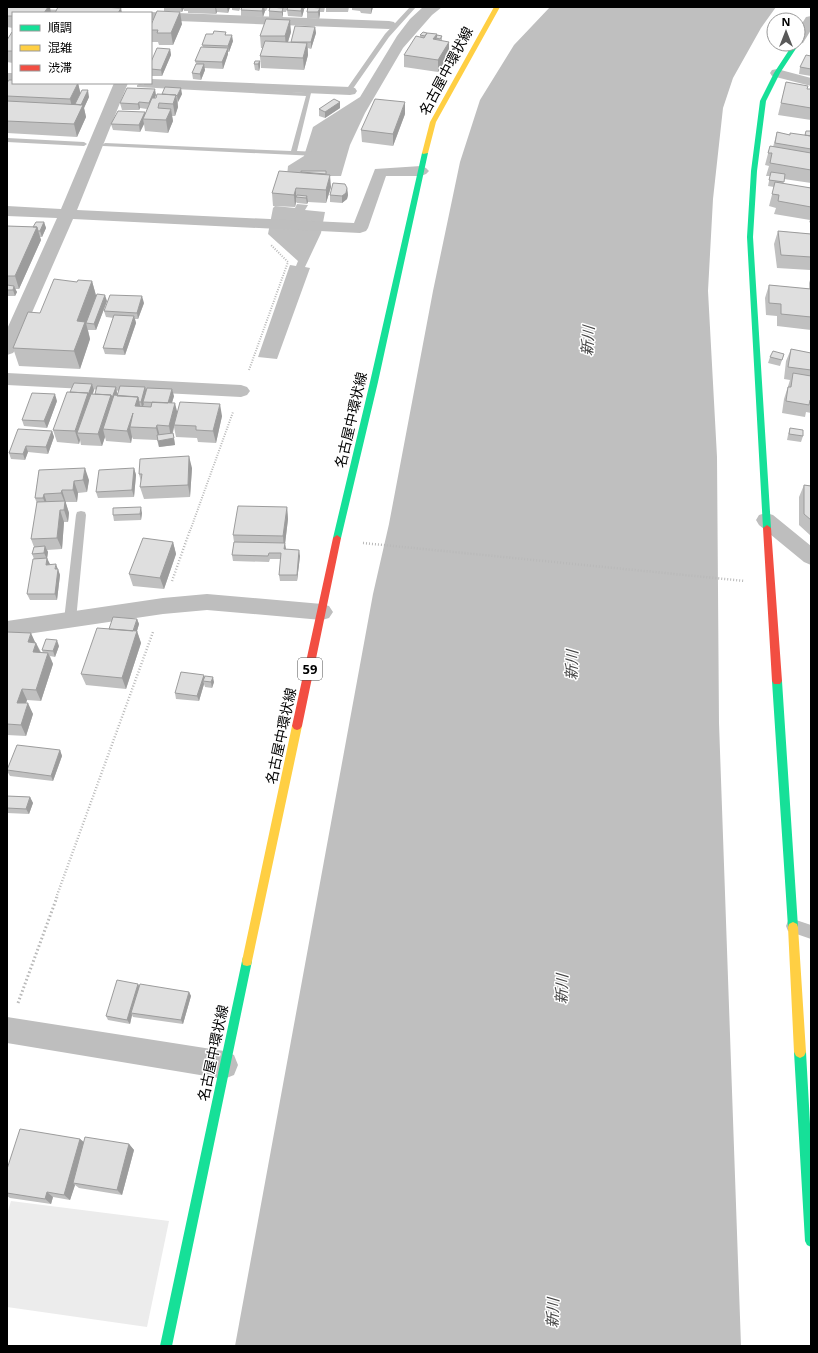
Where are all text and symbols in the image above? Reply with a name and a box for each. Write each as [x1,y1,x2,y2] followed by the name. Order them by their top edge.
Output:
[12,12,152,84] legend
[766,12,806,52] north arrow
[782,14,790,29] text: N
[48,19,72,36] text: 順調
[414,23,477,118] street label: 名古屋中環状線
[48,39,72,56] text: 混雑
[48,59,72,76] text: 渋滞
[576,323,598,357] water label: 新川
[330,370,371,470] street label: 名古屋中環状線
[560,648,582,680] water label: 新川
[298,658,322,680] road number: 59
[261,686,300,786] street label: 名古屋中環状線
[550,972,572,1004] water label: 新川
[193,1003,232,1103] street label: 名古屋中環状線
[541,1296,563,1328] water label: 新川

